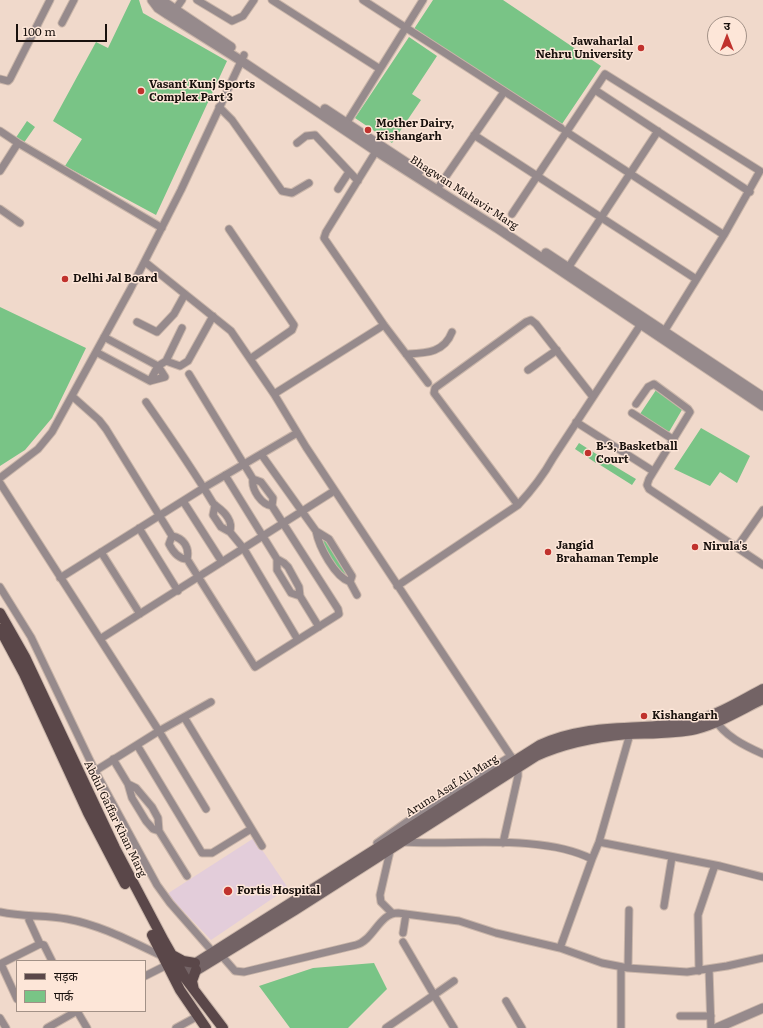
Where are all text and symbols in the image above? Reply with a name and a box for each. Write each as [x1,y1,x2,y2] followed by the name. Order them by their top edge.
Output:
[18,16,109,42] scale bar
[707,16,747,56] north arrow
[724,17,730,33] text: उ
[23,22,56,40] text: 100 m
[536,35,633,61] place label: Jawaharlal Nehru University
[636,43,646,53] marker: Jawaharlal Nehru University
[149,78,255,104] place label: Vasant Kunj Sports Complex Part 3
[136,86,146,96] marker: Vasant Kunj Sports Complex Part 3
[376,117,454,143] place label: Mother Dairy, Kishangarh
[363,125,373,135] marker: Mother Dairy, Kishangarh
[407,153,521,233] street label: Bhagwan Mahavir Marg
[73,272,158,286] place label: Delhi Jal Board
[60,274,70,284] marker: Delhi Jal Board
[596,440,678,466] place label: B-3, Basketball Court
[583,448,593,458] marker: B-3, Basketball Court
[556,539,659,565] place label: Jangid Brahaman Temple
[703,540,747,554] place label: Nirula's
[690,542,700,552] marker: Nirula's
[543,547,553,557] marker: Jangid Brahaman Temple
[652,709,718,723] place label: Kishangarh
[639,711,649,721] marker: Kishangarh
[403,752,501,820] street label: Aruna Asaf Ali Marg
[81,759,149,879] street label: Abdul Gaffar Khan Marg
[237,884,320,898] place label: Fortis Hospital
[222,885,234,897] marker: Fortis Hospital
[16,960,146,1012] legend
[54,967,78,985] text: सड़क
[54,987,73,1005] text: पार्क

